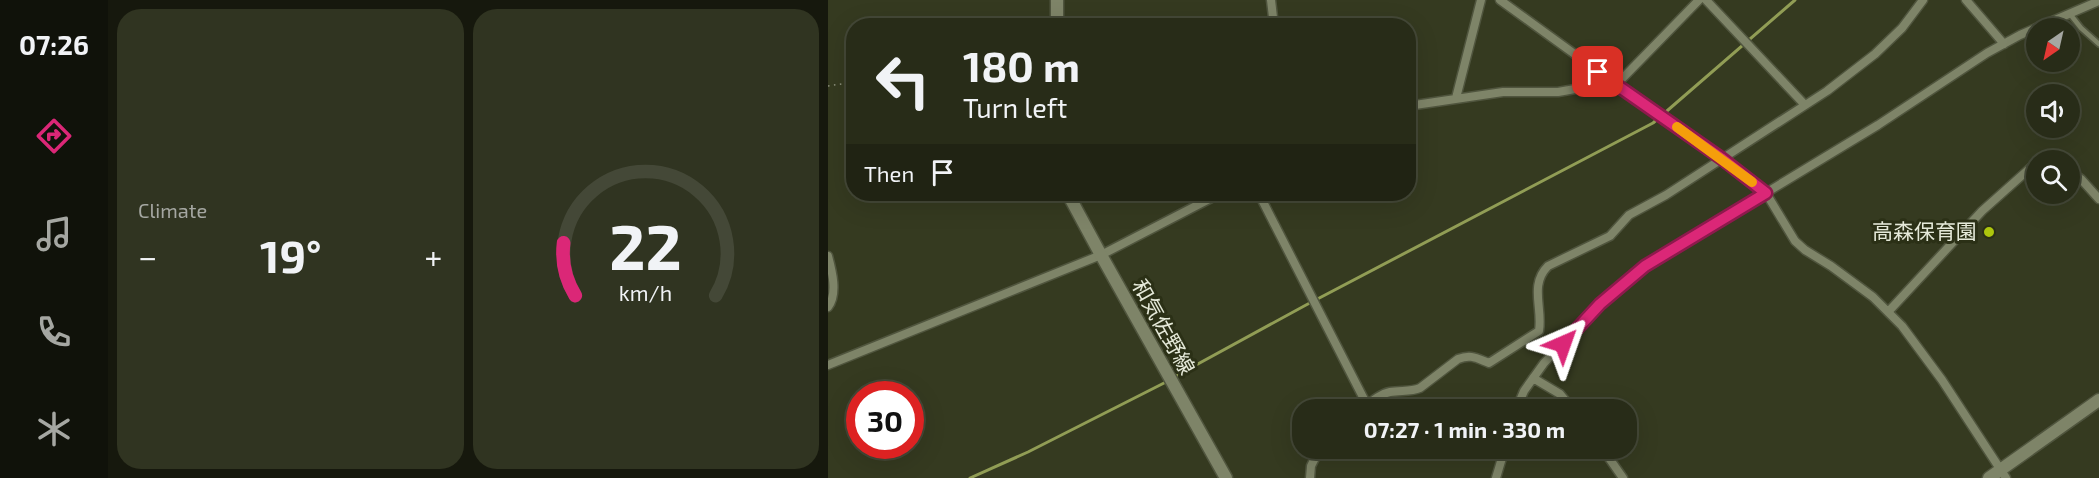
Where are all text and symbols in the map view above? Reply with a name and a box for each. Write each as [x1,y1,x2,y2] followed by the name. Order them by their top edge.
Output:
[2026,18,2080,72] north arrow
[2026,18,2080,204] map controls
[19,28,89,60] text: 07:26
[963,40,1080,90] text: 180 m
[864,42,942,120] icon: left
[1572,46,1623,97] pin
[1581,55,1614,88] icon: arrive
[2026,84,2080,138] button: sound
[963,91,1067,123] text: Turn left
[33,115,75,157] icon: directions
[2026,150,2080,204] button: search
[926,156,959,189] icon: arrive
[864,160,914,186] text: Then
[138,198,207,222] text: Climate
[609,208,682,283] text: 22
[33,213,75,255] icon: music
[1872,218,1977,243] place label: 高森保育園
[1982,225,1996,239] marker: 高森保育園
[260,228,322,282] text: 19°
[138,236,157,276] text: −
[424,236,442,276] text: +
[1128,274,1201,378] street label: 和気佐野線
[619,280,672,305] text: km/h
[33,311,75,353] icon: phone
[1531,312,1595,376] position arrow
[846,381,924,459] speed limit sign: 30
[33,408,75,450] icon: climate
[1364,416,1565,442] text: 07:27 · 1 min · 330 m

